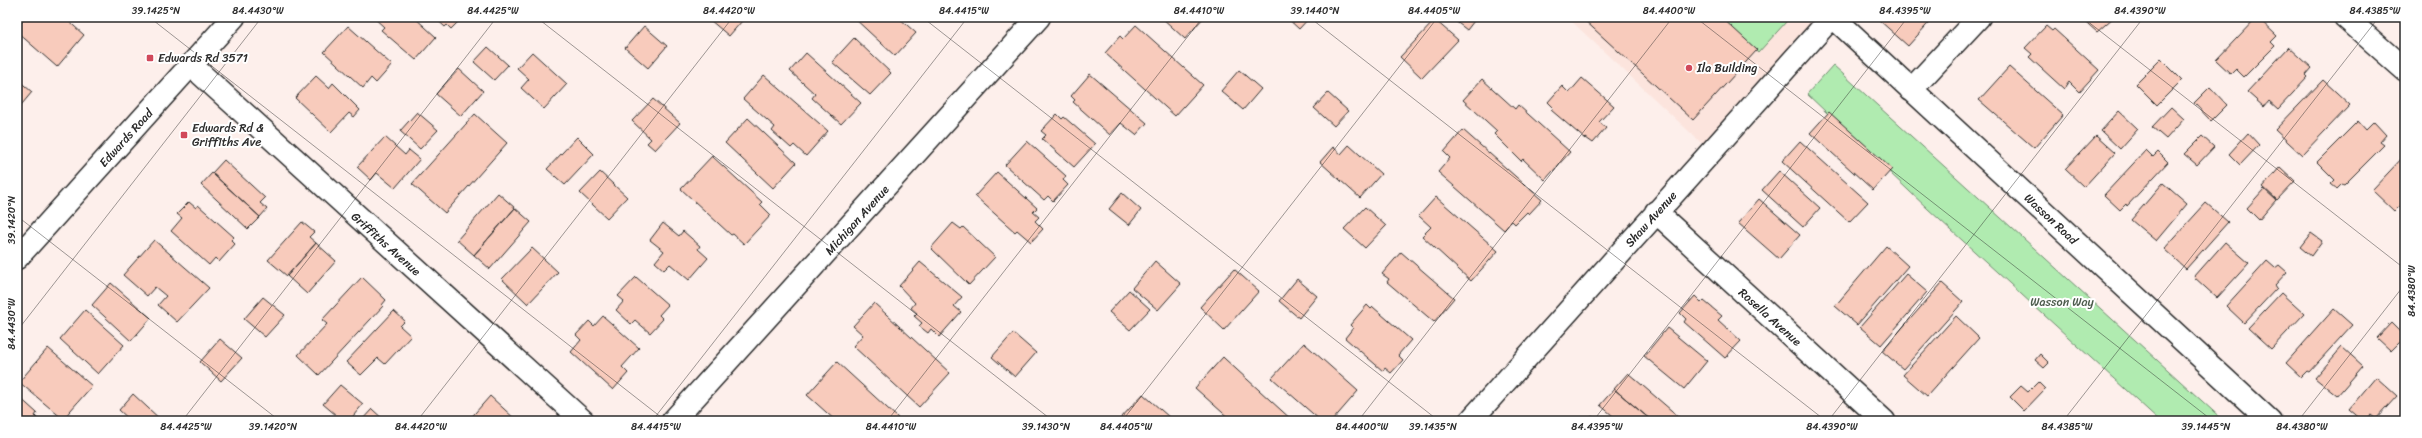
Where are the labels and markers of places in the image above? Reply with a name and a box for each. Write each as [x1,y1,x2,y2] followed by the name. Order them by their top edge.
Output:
[158,47,248,69] place label: Edwards Rd 3571
[145,53,155,63] marker: Edwards Rd 3571
[1696,57,1757,79] place label: Ila Building
[1684,63,1694,73] marker: Ila Building
[192,117,264,153] place label: Edwards Rd & Griffiths Ave
[179,130,189,140] marker: Edwards Rd & Griffiths Ave

